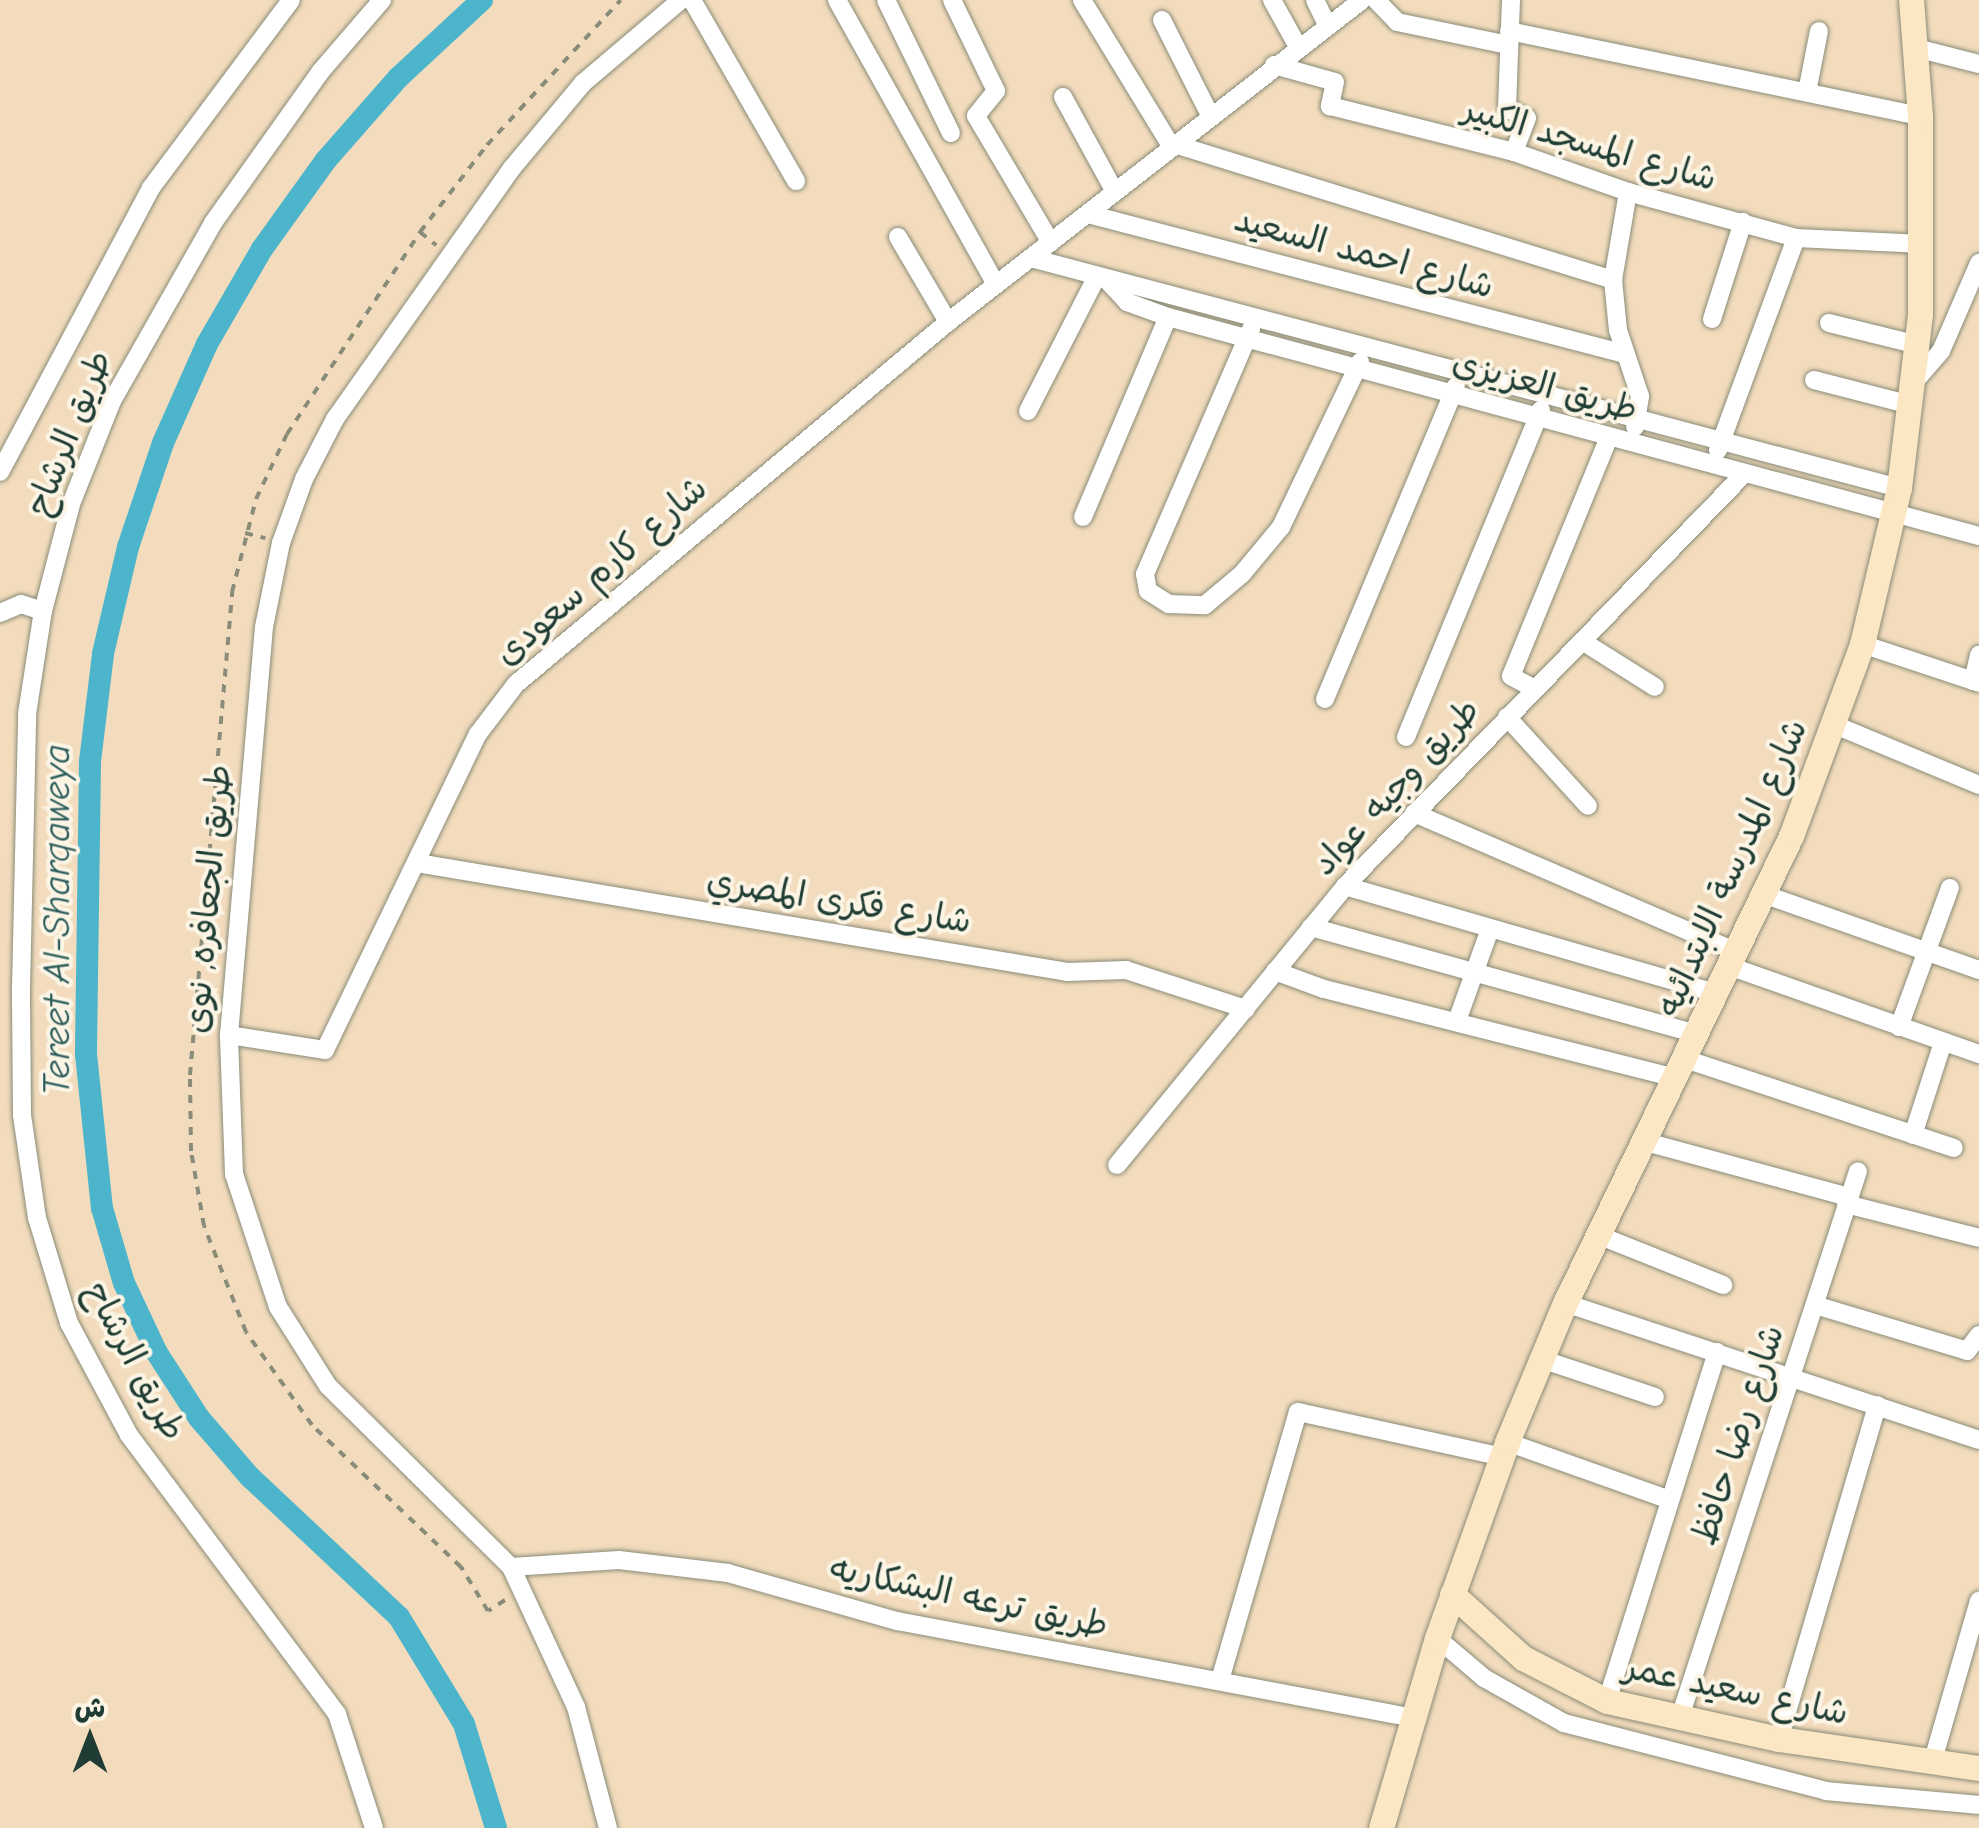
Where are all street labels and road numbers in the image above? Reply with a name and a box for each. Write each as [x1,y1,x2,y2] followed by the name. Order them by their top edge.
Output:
[1459,88,1721,200] street label: شارع المسجد الكبير
[1230,198,1498,308] street label: شارع احمد السعيد
[1448,341,1642,431] street label: طريق العزيزى
[17,344,121,522] street label: طريق الرشاح
[486,467,716,675] street label: شارع كارم سعودى
[1303,690,1489,884] street label: طريق وجيه عواد
[1647,713,1817,1023] street label: شارع المدرسة الابتدائيه
[175,763,241,1035] street label: طريق الجعافره, نوى
[704,859,974,943] street label: شارع فكرى المصري
[76,1274,194,1448] street label: طريق الرشاح
[1683,1320,1793,1550] street label: شارع رضا حافظ
[826,1547,1112,1647] street label: طريق ترعه البشكاريه
[1620,1646,1852,1734] street label: شارع سعيد عمر

